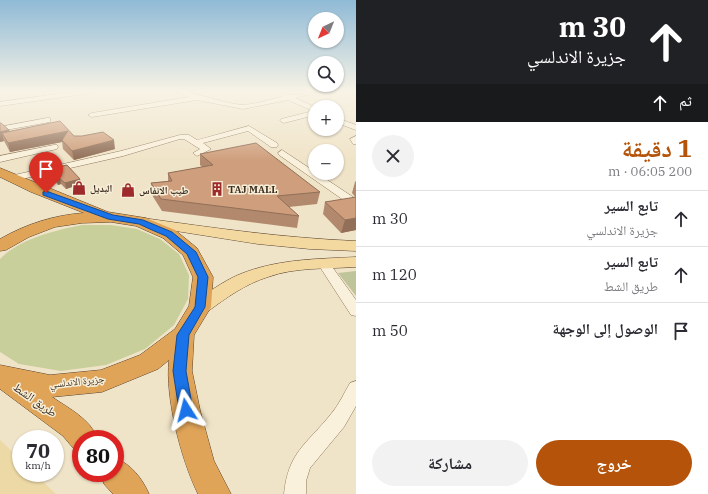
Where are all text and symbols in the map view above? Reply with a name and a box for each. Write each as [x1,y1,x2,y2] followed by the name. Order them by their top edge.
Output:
[559,8,626,45] text: 30 m
[308,12,344,48] north arrow
[308,12,344,180] map controls
[640,16,692,68] icon: ahead
[527,45,626,68] text: جزيرة الاندلسي
[308,56,344,92] button: search
[679,91,692,110] text: ثم
[649,92,671,114] icon: ahead
[308,100,344,136] button: +
[622,132,692,164] text: 1 دقيقة
[372,135,414,177] button: close
[308,144,344,180] button: −
[29,152,63,193] pin
[35,158,57,180] icon: arrive
[608,163,692,180] text: 200 m · 06:05
[71,180,87,196] shop icon: البديل
[209,181,225,197] building icon: TAJ MALL
[90,182,113,195] place label: البديل
[120,182,136,198] shop icon: طيب الانفاس
[228,183,277,196] place label: TAJ MALL
[139,184,189,197] place label: طيب الانفاس
[604,196,658,215] text: تابع السير
[670,208,692,230] icon: ahead
[372,209,408,228] text: 30 m
[587,222,658,239] text: جزيرة الاندلسي
[604,252,658,271] text: تابع السير
[670,264,692,286] icon: ahead
[372,265,417,284] text: 120 m
[604,278,658,295] text: طريق الشط
[552,319,658,338] text: الوصول إلى الوجهة
[670,320,692,342] icon: arrive
[372,321,408,340] text: 50 m
[49,372,106,392] street label: جزيرة الاندلسي
[10,379,60,420] street label: طريق الشط
[165,389,207,431] position arrow
[72,430,124,482] speed limit sign: 80
[26,437,50,464] text: 70
[372,440,528,486] button: مشاركة
[536,440,692,486] button: خروج
[25,459,51,472] text: km/h

